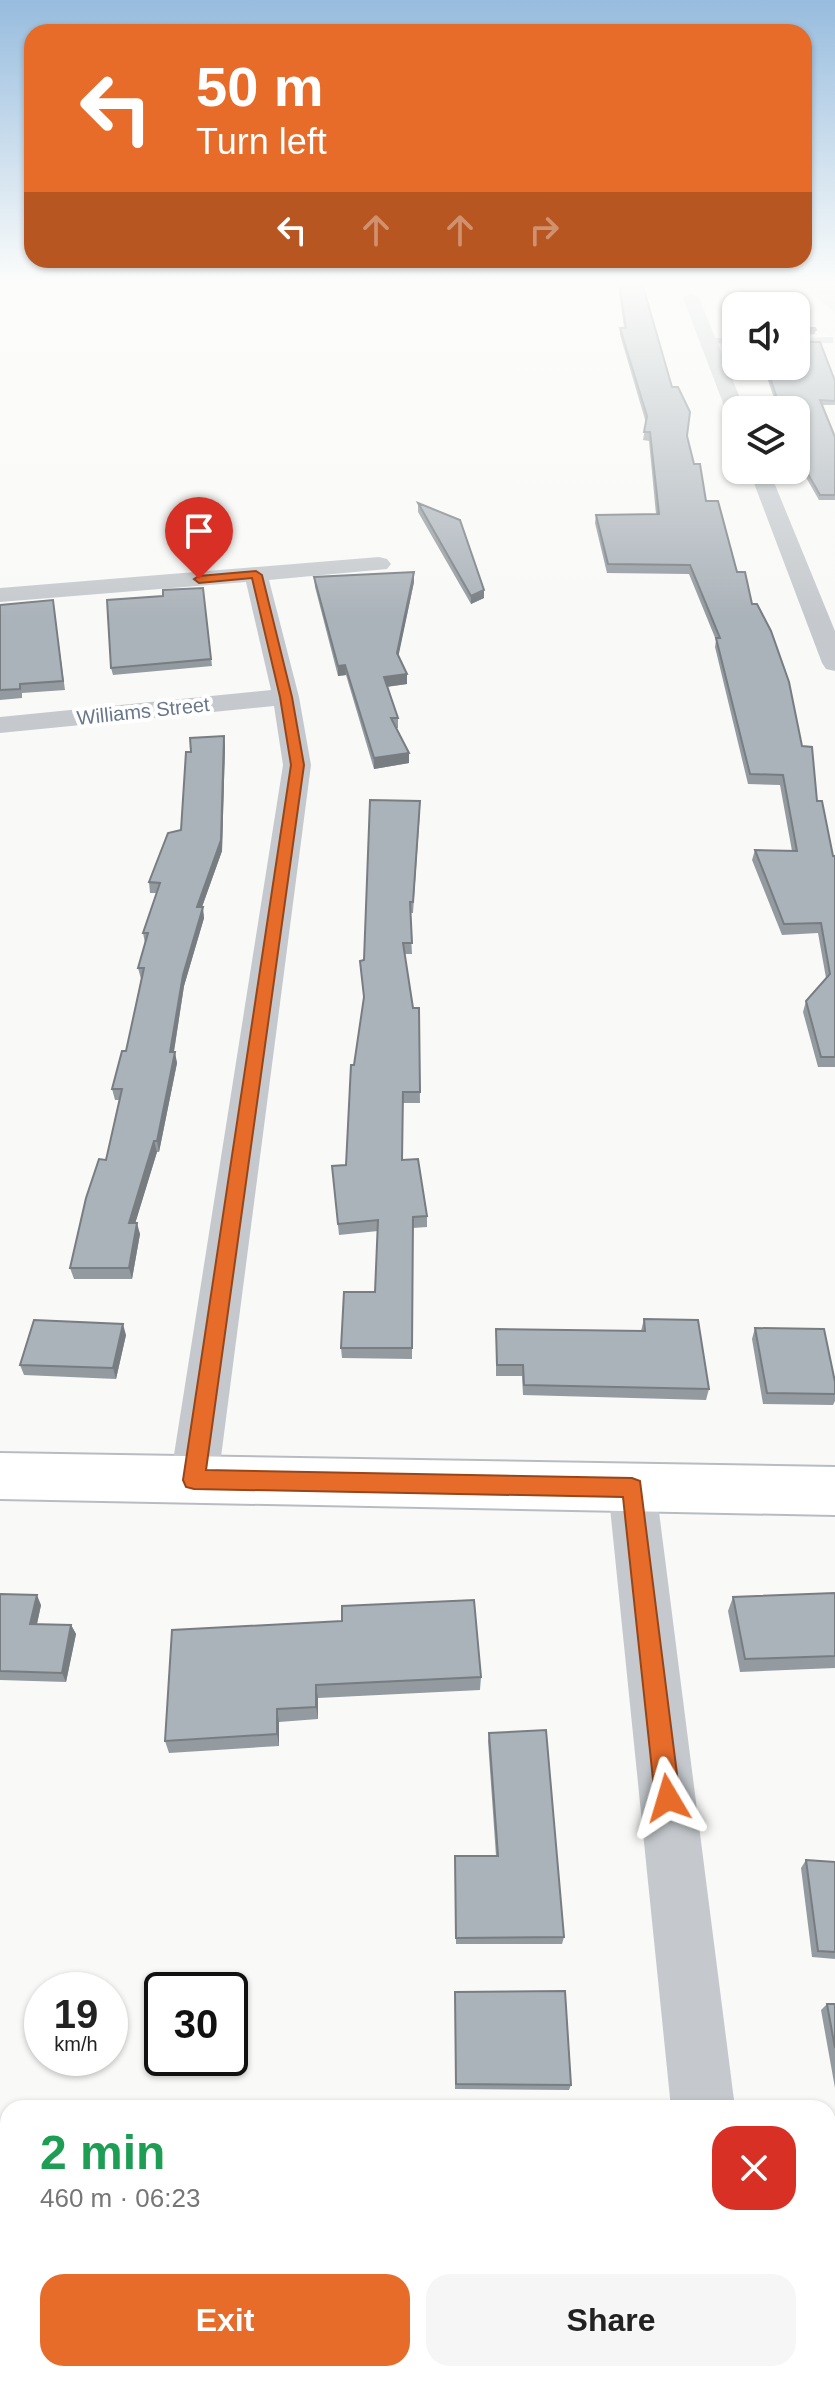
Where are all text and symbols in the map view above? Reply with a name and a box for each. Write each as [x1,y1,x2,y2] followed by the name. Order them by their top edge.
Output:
[196,55,324,118] text: 50 m
[64,56,168,160] icon: left
[196,121,327,162] text: Turn left
[270,208,314,252] icon: left
[354,208,398,252] icon: ahead
[438,208,482,252] icon: ahead
[522,208,566,252] icon: right
[722,292,810,484] map controls
[722,292,810,380] button: sound
[722,396,810,484] button: layers
[165,497,233,579] pin
[177,509,221,553] icon: arrive
[76,693,211,729] street label: Williams Street
[626,1756,710,1840] position arrow
[144,1972,248,2076] speed limit sign: 30
[54,1992,98,2036] text: 19
[54,2033,98,2055] text: km/h
[40,2126,165,2179] text: 2 min
[712,2126,796,2210] button: close
[40,2183,200,2213] text: 460 m · 06:23
[40,2274,410,2366] button: Exit
[426,2274,796,2366] button: Share

